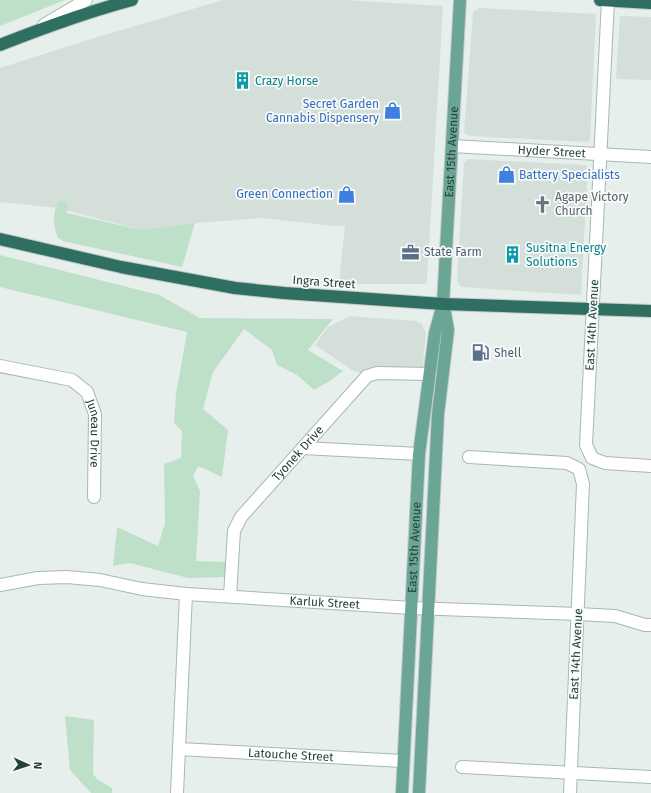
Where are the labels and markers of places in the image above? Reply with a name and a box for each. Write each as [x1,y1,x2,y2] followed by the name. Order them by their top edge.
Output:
[232,71,252,91] building icon: Crazy Horse
[255,74,318,88] place label: Crazy Horse
[266,97,379,125] place label: Secret Garden Cannabis Dispensery
[382,101,402,121] shop icon: Secret Garden Cannabis Dispensery
[496,165,516,185] shop icon: Battery Specialists
[519,168,620,182] place label: Battery Specialists
[336,184,356,204] shop icon: Green Connection
[236,187,333,201] place label: Green Connection
[555,190,629,218] place label: Agape Victory Church
[532,194,552,214] church icon: Agape Victory Church
[526,241,606,269] place label: Susitna Energy Solutions
[401,242,421,262] office icon: State Farm
[424,245,482,259] place label: State Farm
[503,245,523,265] building icon: Susitna Energy Solutions
[471,343,491,363] fuel station icon: Shell
[494,346,522,360] place label: Shell

